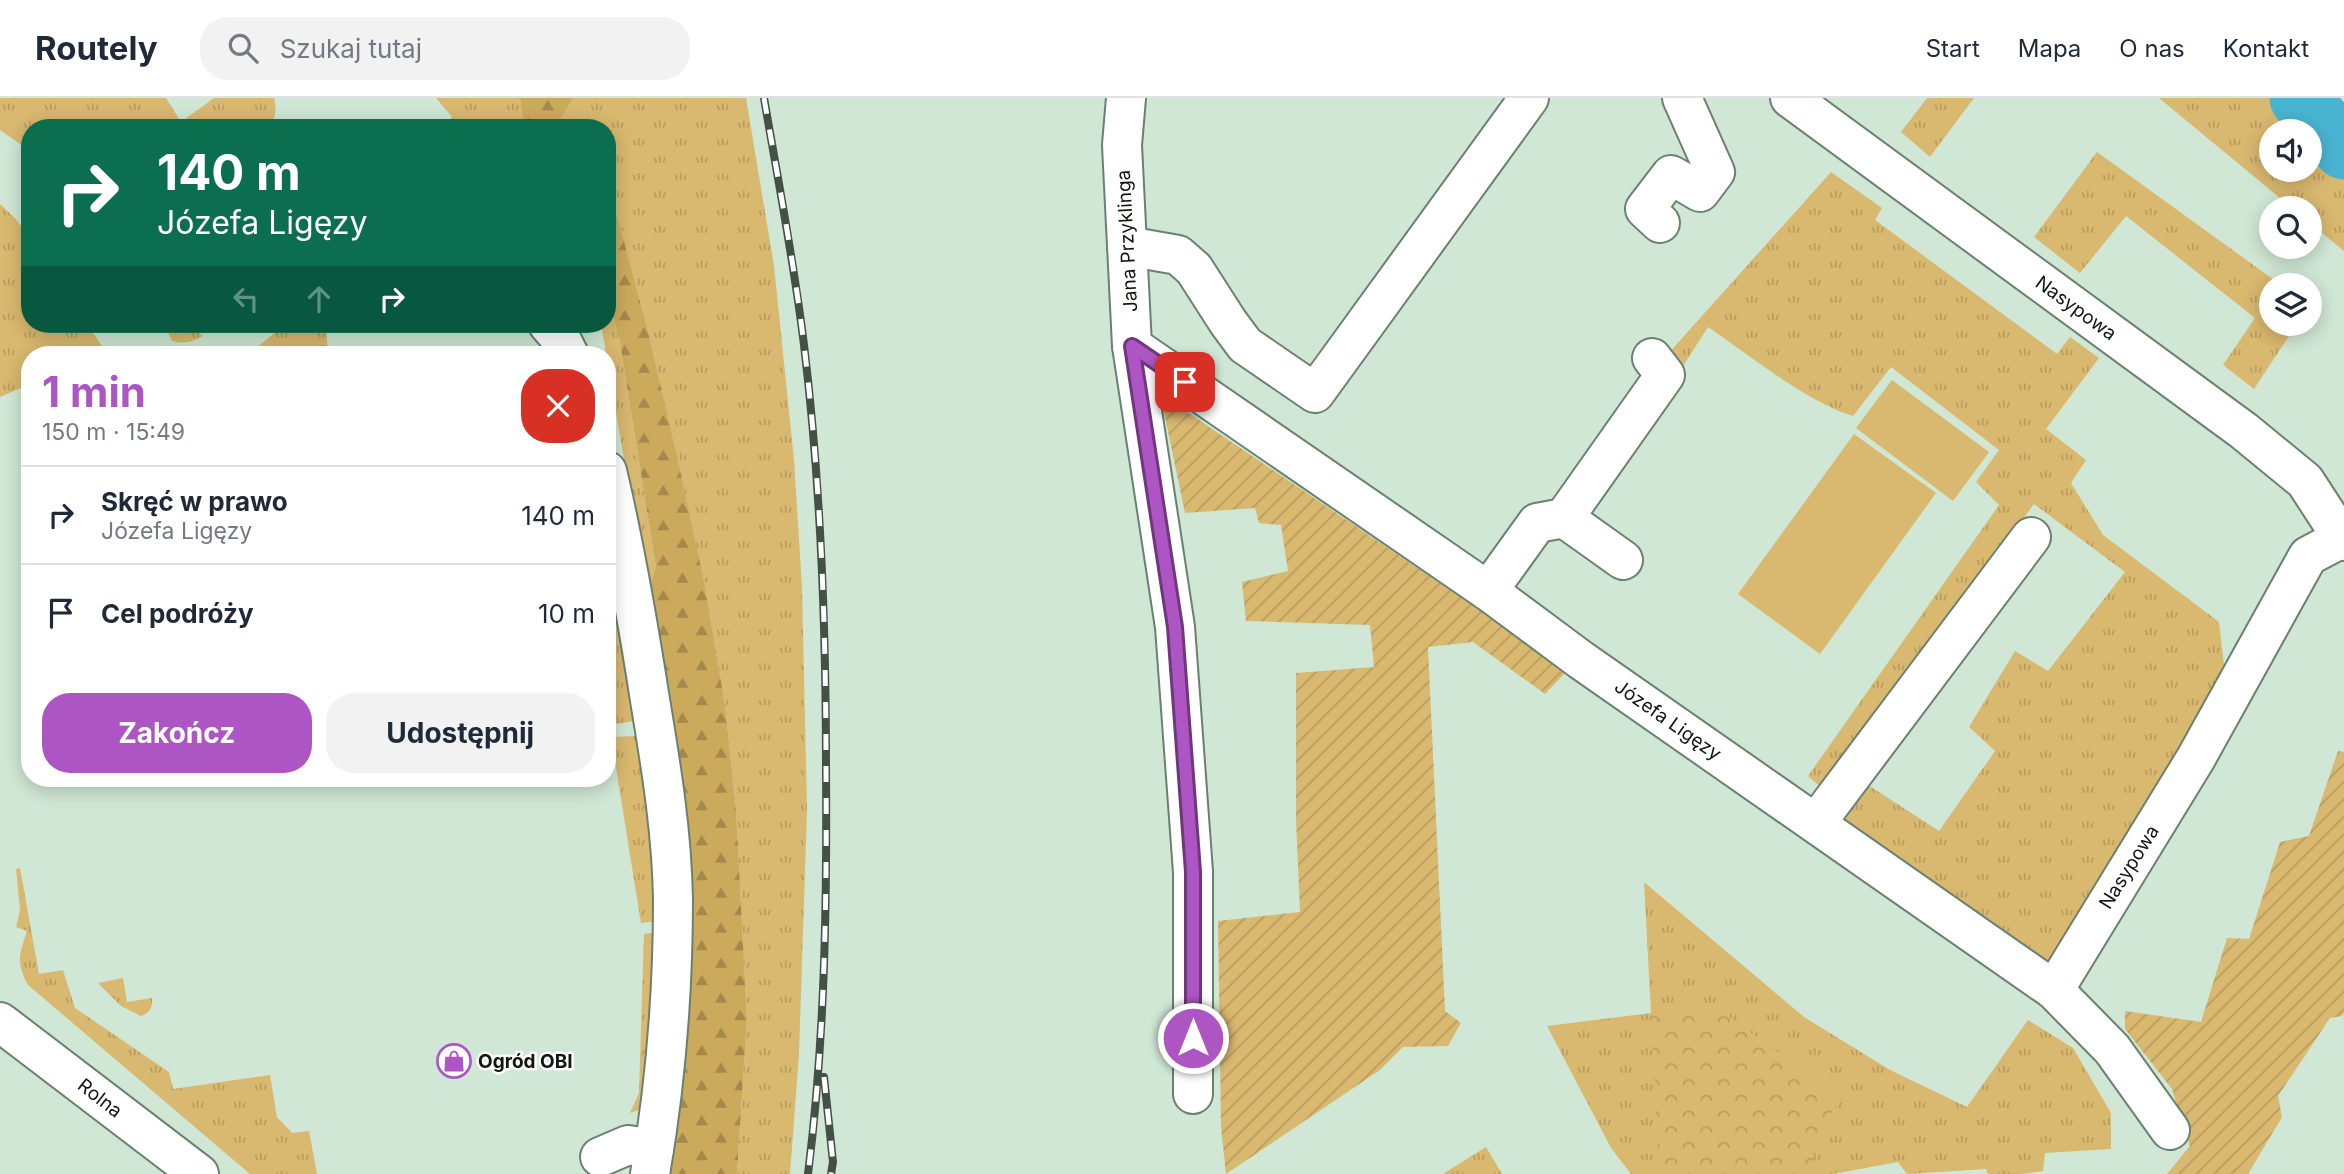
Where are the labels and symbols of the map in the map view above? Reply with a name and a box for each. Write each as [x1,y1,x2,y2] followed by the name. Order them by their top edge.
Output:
[1112,169,1142,313] street label: Jana Przyklinga
[2031,271,2121,345] street label: Nasypowa
[1155,352,1215,412] pin
[1610,675,1726,765] street label: Józefa Ligęzy
[2094,821,2164,913] street label: Nasypowa
[1156,1001,1230,1075] position arrow
[435,1042,473,1080] shop icon: Ogród OBI
[478,1050,573,1073] place label: Ogród OBI
[73,1074,127,1122] street label: Rolna

